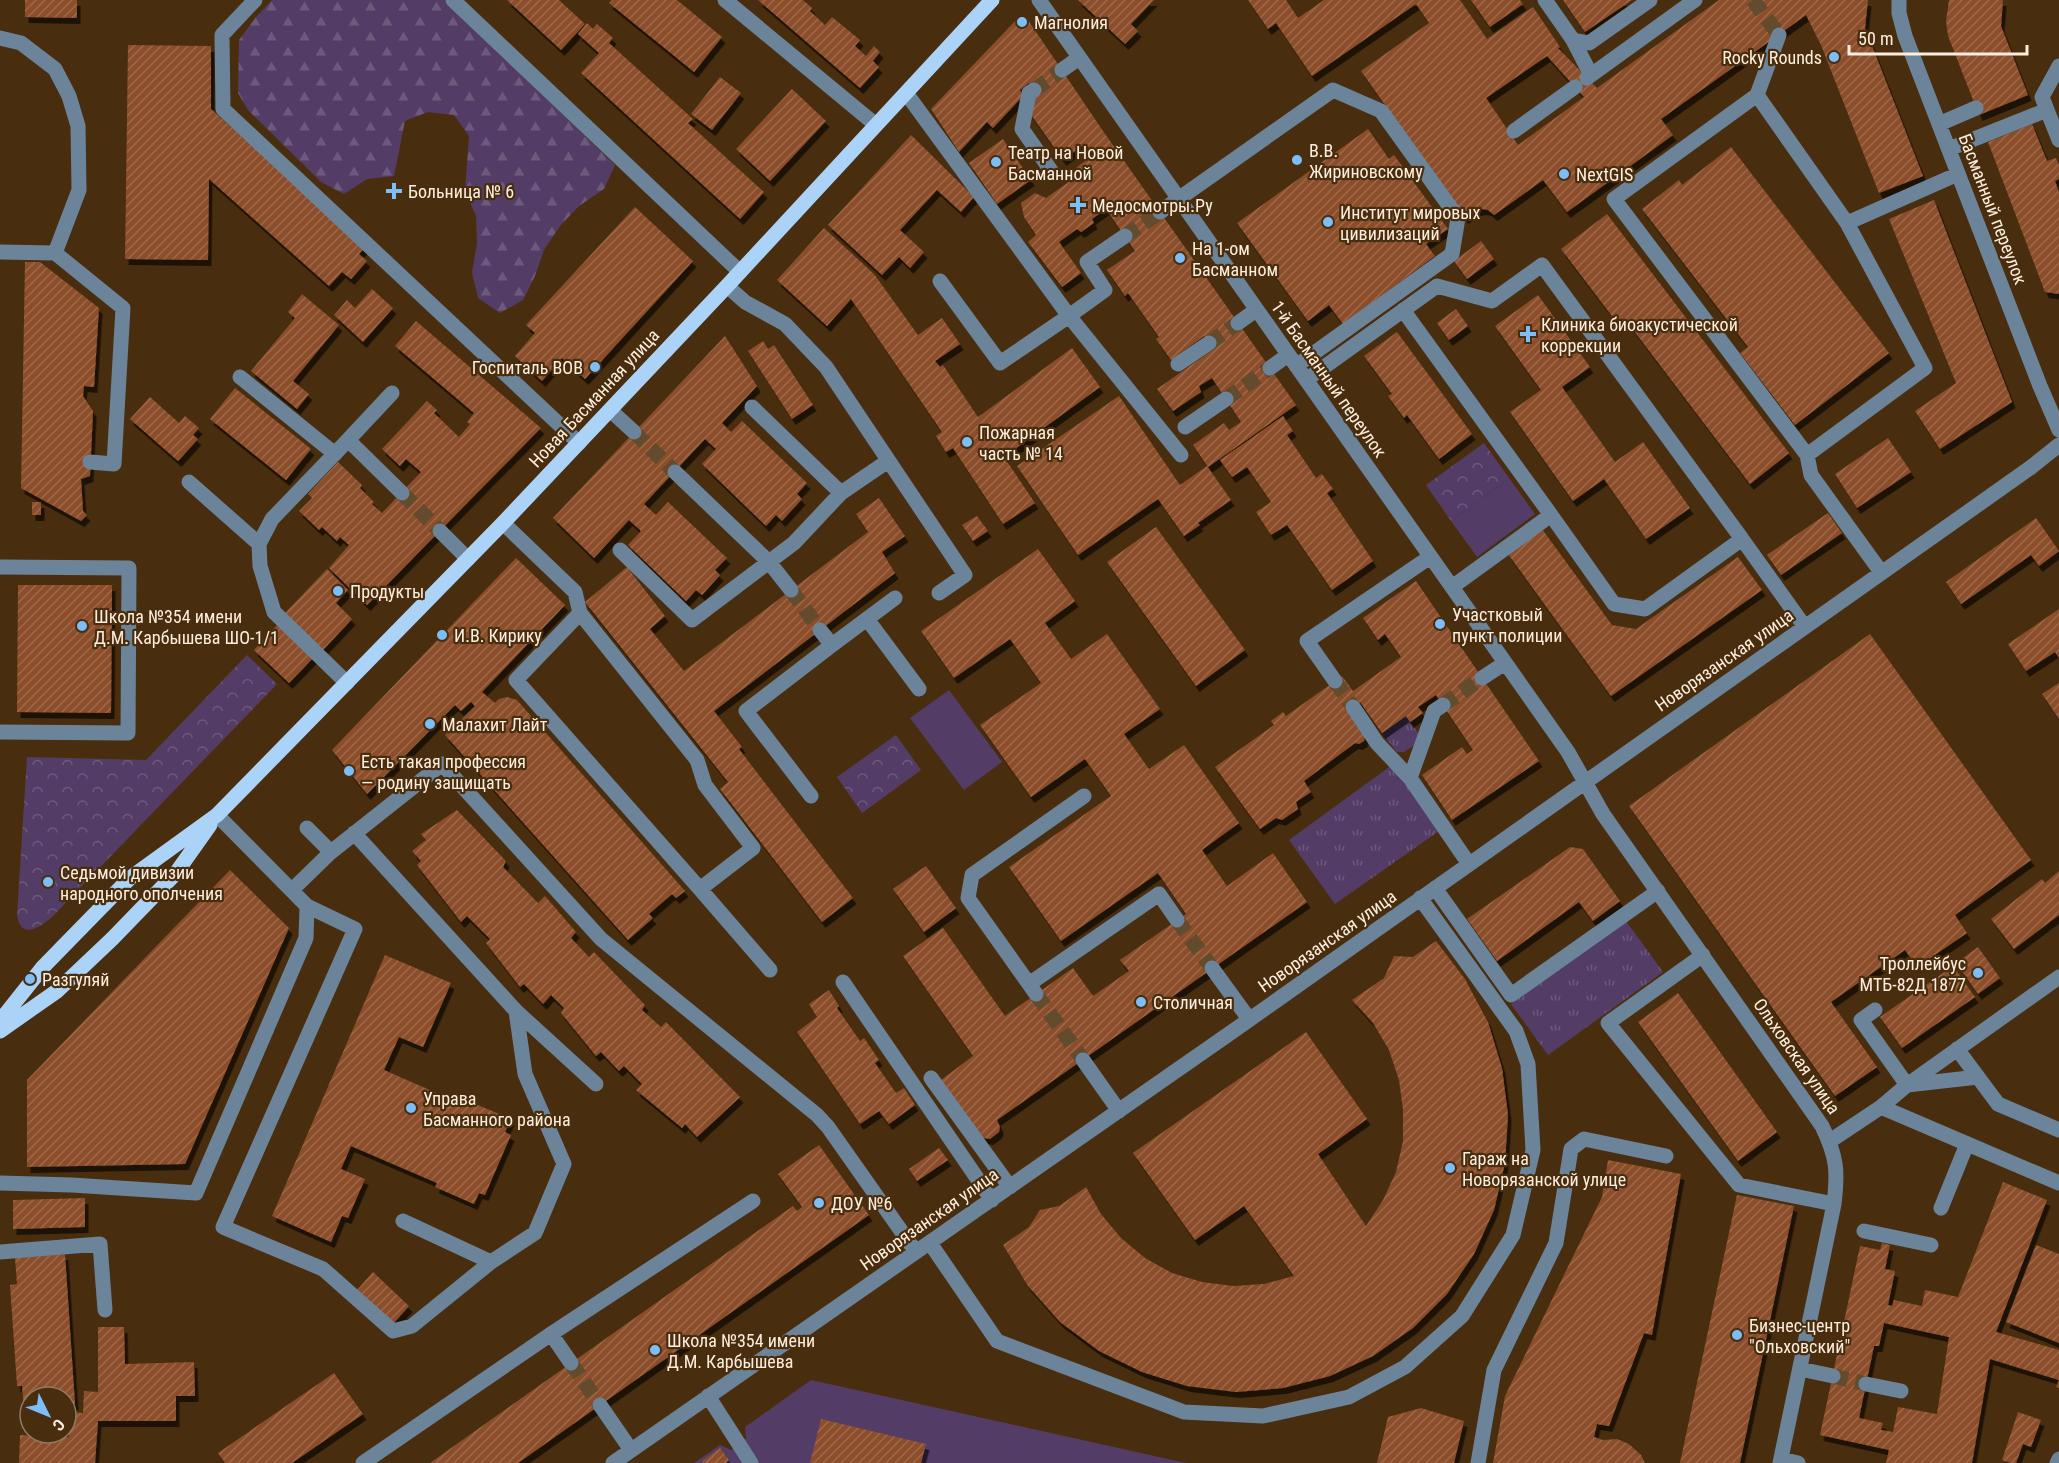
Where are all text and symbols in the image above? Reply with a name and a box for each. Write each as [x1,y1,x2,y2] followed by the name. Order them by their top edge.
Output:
[1034,12,1108,33] place label: Магнолия
[1015,15,1029,29] marker: Магнолия
[1849,18,2028,56] scale bar
[1858,28,1893,49] text: 50 m
[1722,47,1822,68] place label: Rocky Rounds
[1827,50,1841,64] marker: Rocky Rounds
[1955,131,2032,288] street label: Басманный переулок
[1309,140,1423,182] place label: В.В. Жириновскому
[1008,142,1123,184] place label: Театр на Новой Басманной
[1290,153,1304,167] marker: В.В. Жириновскому
[989,155,1003,169] marker: Театр на Новой Басманной
[1576,164,1633,185] place label: NextGIS
[1557,167,1571,181] marker: NextGIS
[408,181,514,202] place label: Больница № 6
[385,182,403,200] marker: Больница № 6
[1092,195,1213,216] place label: Медосмотры.Ру
[1069,196,1087,214] marker: Медосмотры.Ру
[1340,202,1480,244] place label: Институт мировых цивилизаций
[1321,215,1335,229] marker: Институт мировых цивилизаций
[1192,238,1278,280] place label: На 1-ом Басманном
[1173,251,1187,265] marker: На 1-ом Басманном
[1267,297,1391,462] street label: 1-й Басманный переулок
[1541,314,1738,356] place label: Клиника биоакустической коррекции
[525,325,663,471] street label: Новая Басманная улица
[1519,325,1537,343] marker: Клиника биоакустической коррекции
[472,357,583,378] place label: Госпиталь ВОВ
[588,360,602,374] marker: Госпиталь ВОВ
[979,422,1063,464] place label: Пожарная часть № 14
[960,435,974,449] marker: Пожарная часть № 14
[350,581,424,602] place label: Продукты
[331,584,345,598] marker: Продукты
[1452,604,1562,646] place label: Участковый пункт полиции
[1651,604,1797,716] street label: Новорязанская улица
[94,606,279,648] place label: Школа №354 имени Д.М. Карбышева ШО-1/1
[1433,617,1447,631] marker: Участковый пункт полиции
[75,619,89,633] marker: Школа №354 имени Д.М. Карбышева ШО-1/1
[454,625,542,646] place label: И.В. Кирику
[435,628,449,642] marker: И.В. Кирику
[442,714,548,735] place label: Малахит Лайт
[423,717,437,731] marker: Малахит Лайт
[361,751,526,793] place label: Есть такая профессия — родину защищать
[342,764,356,778] marker: Есть такая профессия — родину защищать
[60,862,223,904] place label: Седьмой дивизии народного ополчения
[41,875,55,889] marker: Седьмой дивизии народного ополчения
[1254,885,1400,997] street label: Новорязанская улица
[1860,953,1966,995] place label: Троллейбус МТБ-82Д 1877
[1971,966,1985,980] marker: Троллейбус МТБ-82Д 1877
[42,969,109,990] place label: Разгуляй
[23,972,37,986] marker: Разгуляй
[1153,992,1233,1013] place label: Столичная
[1749,994,1845,1118] street label: Ольховская улица
[1134,995,1148,1009] marker: Столичная
[423,1088,571,1130] place label: Управа Басманного района
[404,1101,418,1115] marker: Управа Басманного района
[1462,1148,1626,1190] place label: Гараж на Новорязанской улице
[1443,1161,1457,1175] marker: Гараж на Новорязанской улице
[856,1163,1002,1275] street label: Новорязанская улица
[831,1193,892,1214] place label: ДОУ №6
[812,1196,826,1210] marker: ДОУ №6
[1749,1315,1850,1357] place label: Бизнес-центр "Ольховский"
[1730,1328,1744,1342] marker: Бизнес-центр "Ольховский"
[667,1330,815,1372] place label: Школа №354 имени Д.М. Карбышева
[648,1343,662,1357] marker: Школа №354 имени Д.М. Карбышева
[18,1385,78,1445] north arrow
[49,1415,69,1435] text: С

